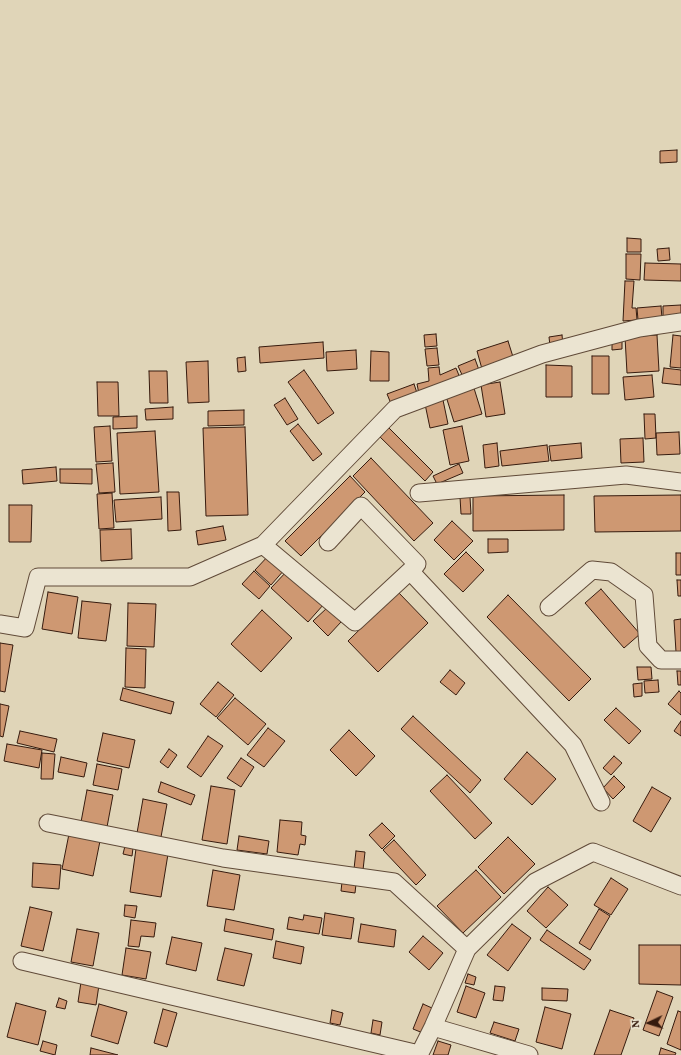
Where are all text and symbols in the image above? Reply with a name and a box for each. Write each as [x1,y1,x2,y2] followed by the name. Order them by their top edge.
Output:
[629,1003,669,1043] north arrow
[629,1019,644,1028] text: N

